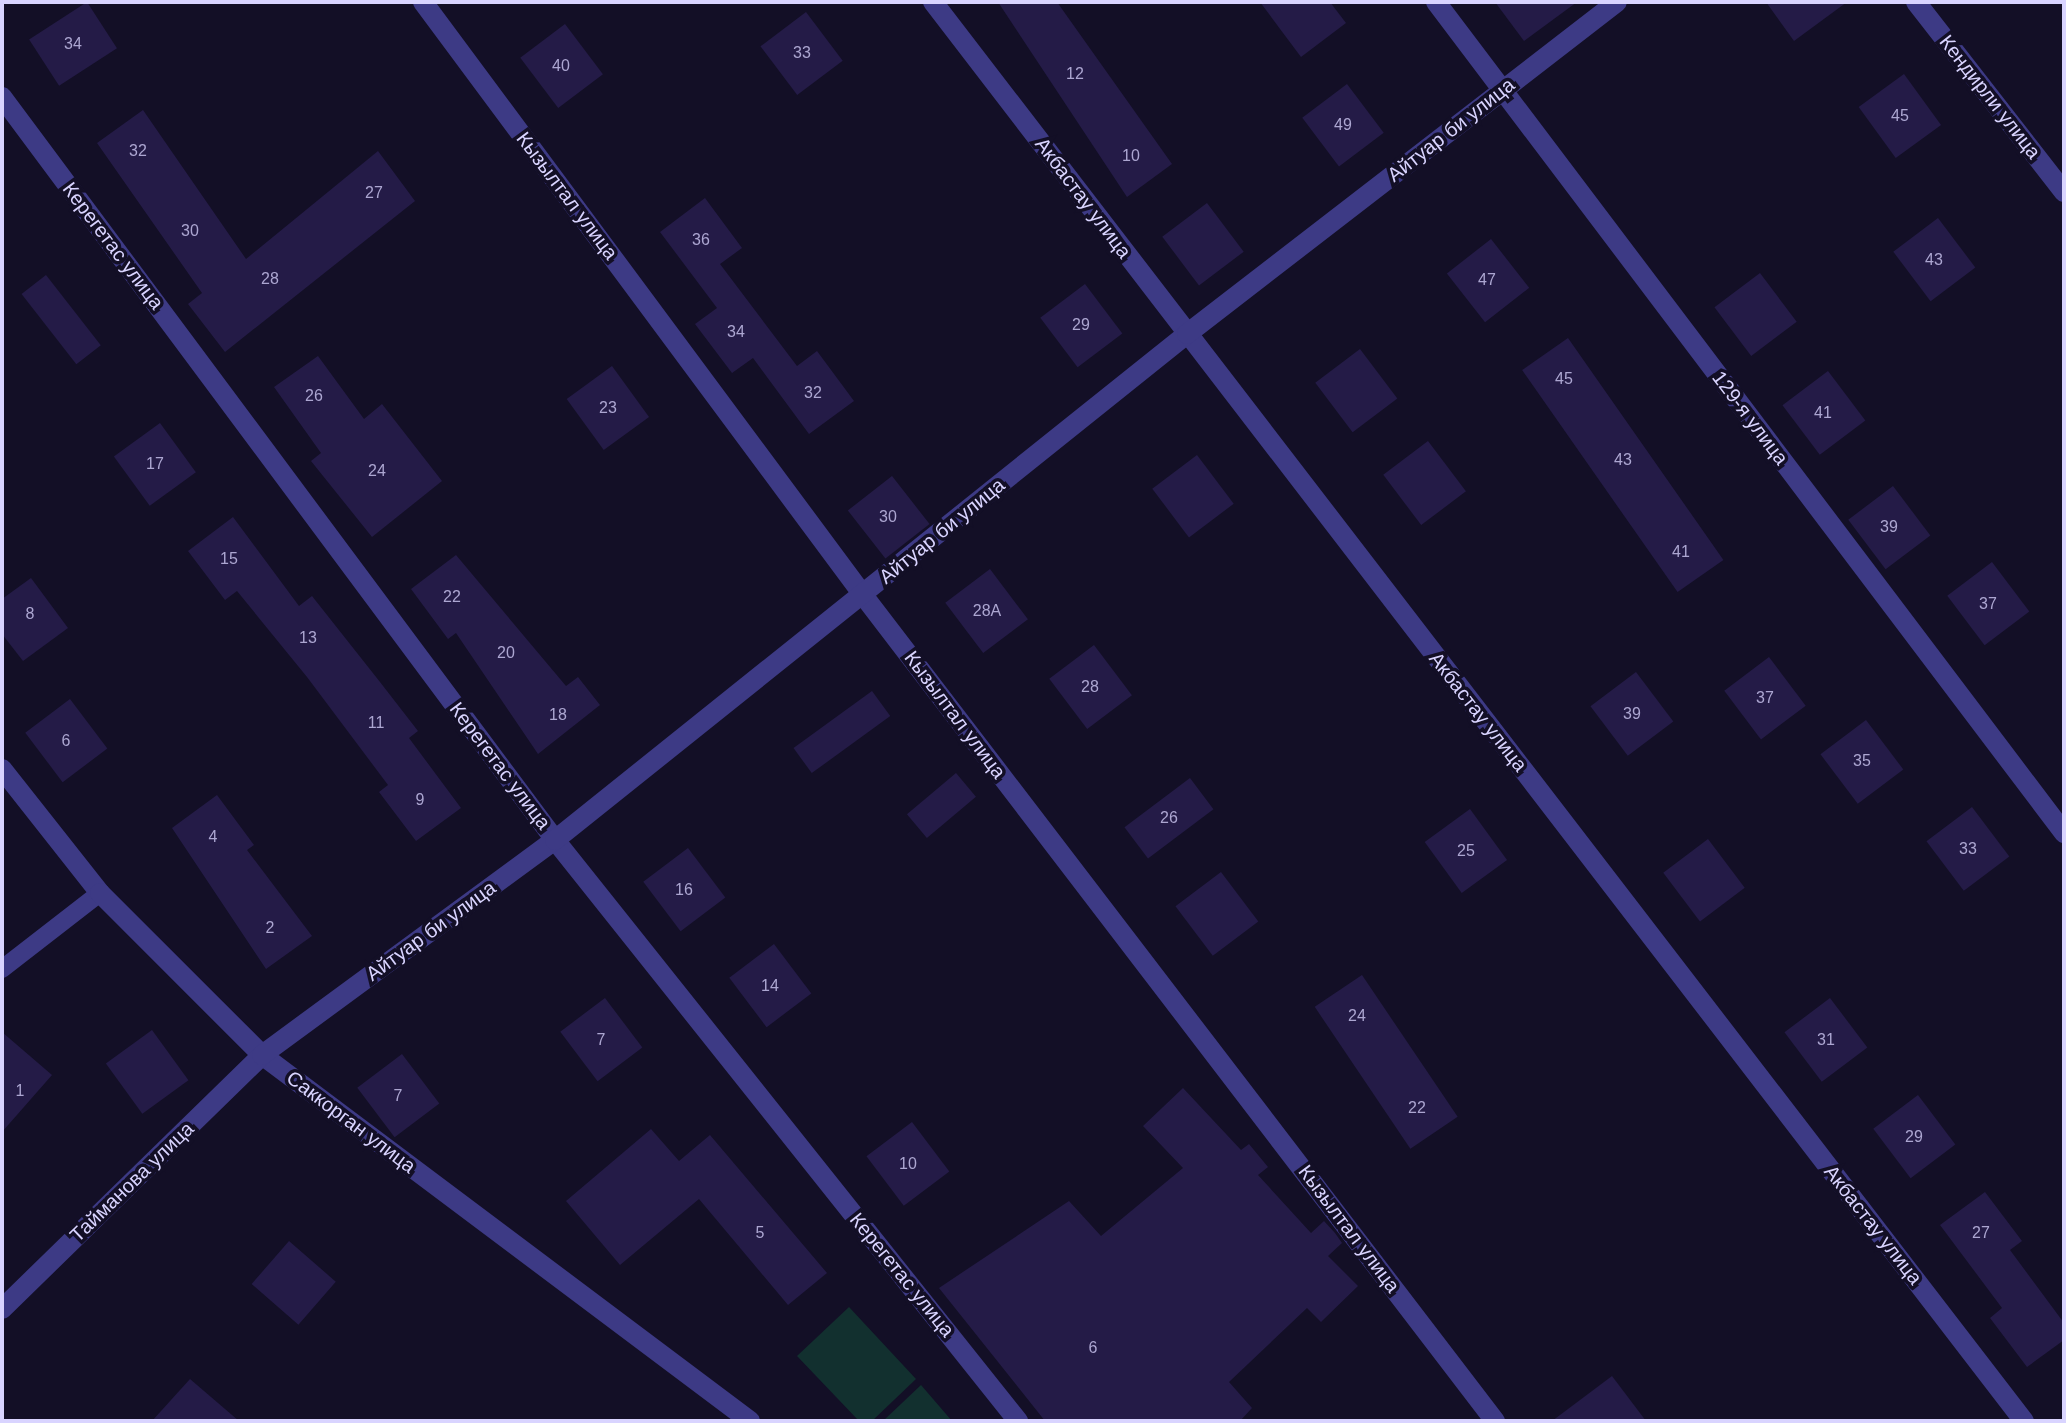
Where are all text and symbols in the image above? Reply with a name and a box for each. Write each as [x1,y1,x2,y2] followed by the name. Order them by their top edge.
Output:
[1934,30,2046,164] street label: Кендирли улица
[64,34,82,54] house number: 34
[793,43,811,63] house number: 33
[552,56,570,76] house number: 40
[1066,64,1084,84] house number: 12
[1383,73,1519,187] street label: Айтуар би улица
[1891,106,1909,126] house number: 45
[1334,115,1352,135] house number: 49
[511,127,623,265] street label: Кызылтал улица
[1030,133,1136,263] street label: Акбастау улица
[129,141,147,161] house number: 32
[1122,146,1140,166] house number: 10
[57,178,169,314] street label: Керегетас улица
[365,183,383,203] house number: 27
[181,221,199,241] house number: 30
[692,230,710,250] house number: 36
[1925,250,1943,270] house number: 43
[261,269,279,289] house number: 28
[1478,270,1496,290] house number: 47
[1072,315,1090,335] house number: 29
[727,322,745,342] house number: 34
[1707,366,1793,470] street label: 129-я улица
[1555,369,1573,389] house number: 45
[804,383,822,403] house number: 32
[305,386,323,406] house number: 26
[599,398,617,418] house number: 23
[1814,403,1832,423] house number: 41
[1614,450,1632,470] house number: 43
[146,454,164,474] house number: 17
[368,461,386,481] house number: 24
[874,473,1010,589] street label: Айтуар би улица
[879,507,897,527] house number: 30
[1880,517,1898,537] house number: 39
[1672,542,1690,562] house number: 41
[220,549,238,569] house number: 15
[443,587,461,607] house number: 22
[1979,594,1997,614] house number: 37
[973,601,1001,621] house number: 28А
[26,604,34,624] house number: 8
[299,628,317,648] house number: 13
[497,643,515,663] house number: 20
[899,646,1011,784] street label: Кызылтал улица
[1424,647,1532,777] street label: Акбастау улица
[1081,677,1099,697] house number: 28
[1756,688,1774,708] house number: 37
[444,698,556,834] street label: Керегетас улица
[1623,704,1641,724] house number: 39
[549,705,567,725] house number: 18
[368,713,384,733] house number: 11
[62,731,70,751] house number: 6
[1853,751,1871,771] house number: 35
[416,790,424,810] house number: 9
[1160,808,1178,828] house number: 26
[209,827,217,847] house number: 4
[1959,839,1977,859] house number: 33
[1457,841,1475,861] house number: 25
[361,876,501,986] street label: Айтуар би улица
[675,880,693,900] house number: 16
[266,918,274,938] house number: 2
[761,976,779,996] house number: 14
[1348,1006,1366,1026] house number: 24
[597,1030,605,1050] house number: 7
[1817,1030,1835,1050] house number: 31
[282,1066,420,1178] street label: Саккорган улица
[16,1081,24,1101] house number: 1
[394,1086,402,1106] house number: 7
[1408,1098,1426,1118] house number: 22
[65,1117,199,1247] street label: Тайманова улица
[1905,1127,1923,1147] house number: 29
[899,1154,917,1174] house number: 10
[1293,1160,1405,1298] street label: Кызылтал улица
[1819,1160,1927,1290] street label: Акбастау улица
[845,1208,959,1342] street label: Керегетас улица
[756,1223,764,1243] house number: 5
[1972,1223,1990,1243] house number: 27
[1089,1338,1097,1358] house number: 6

